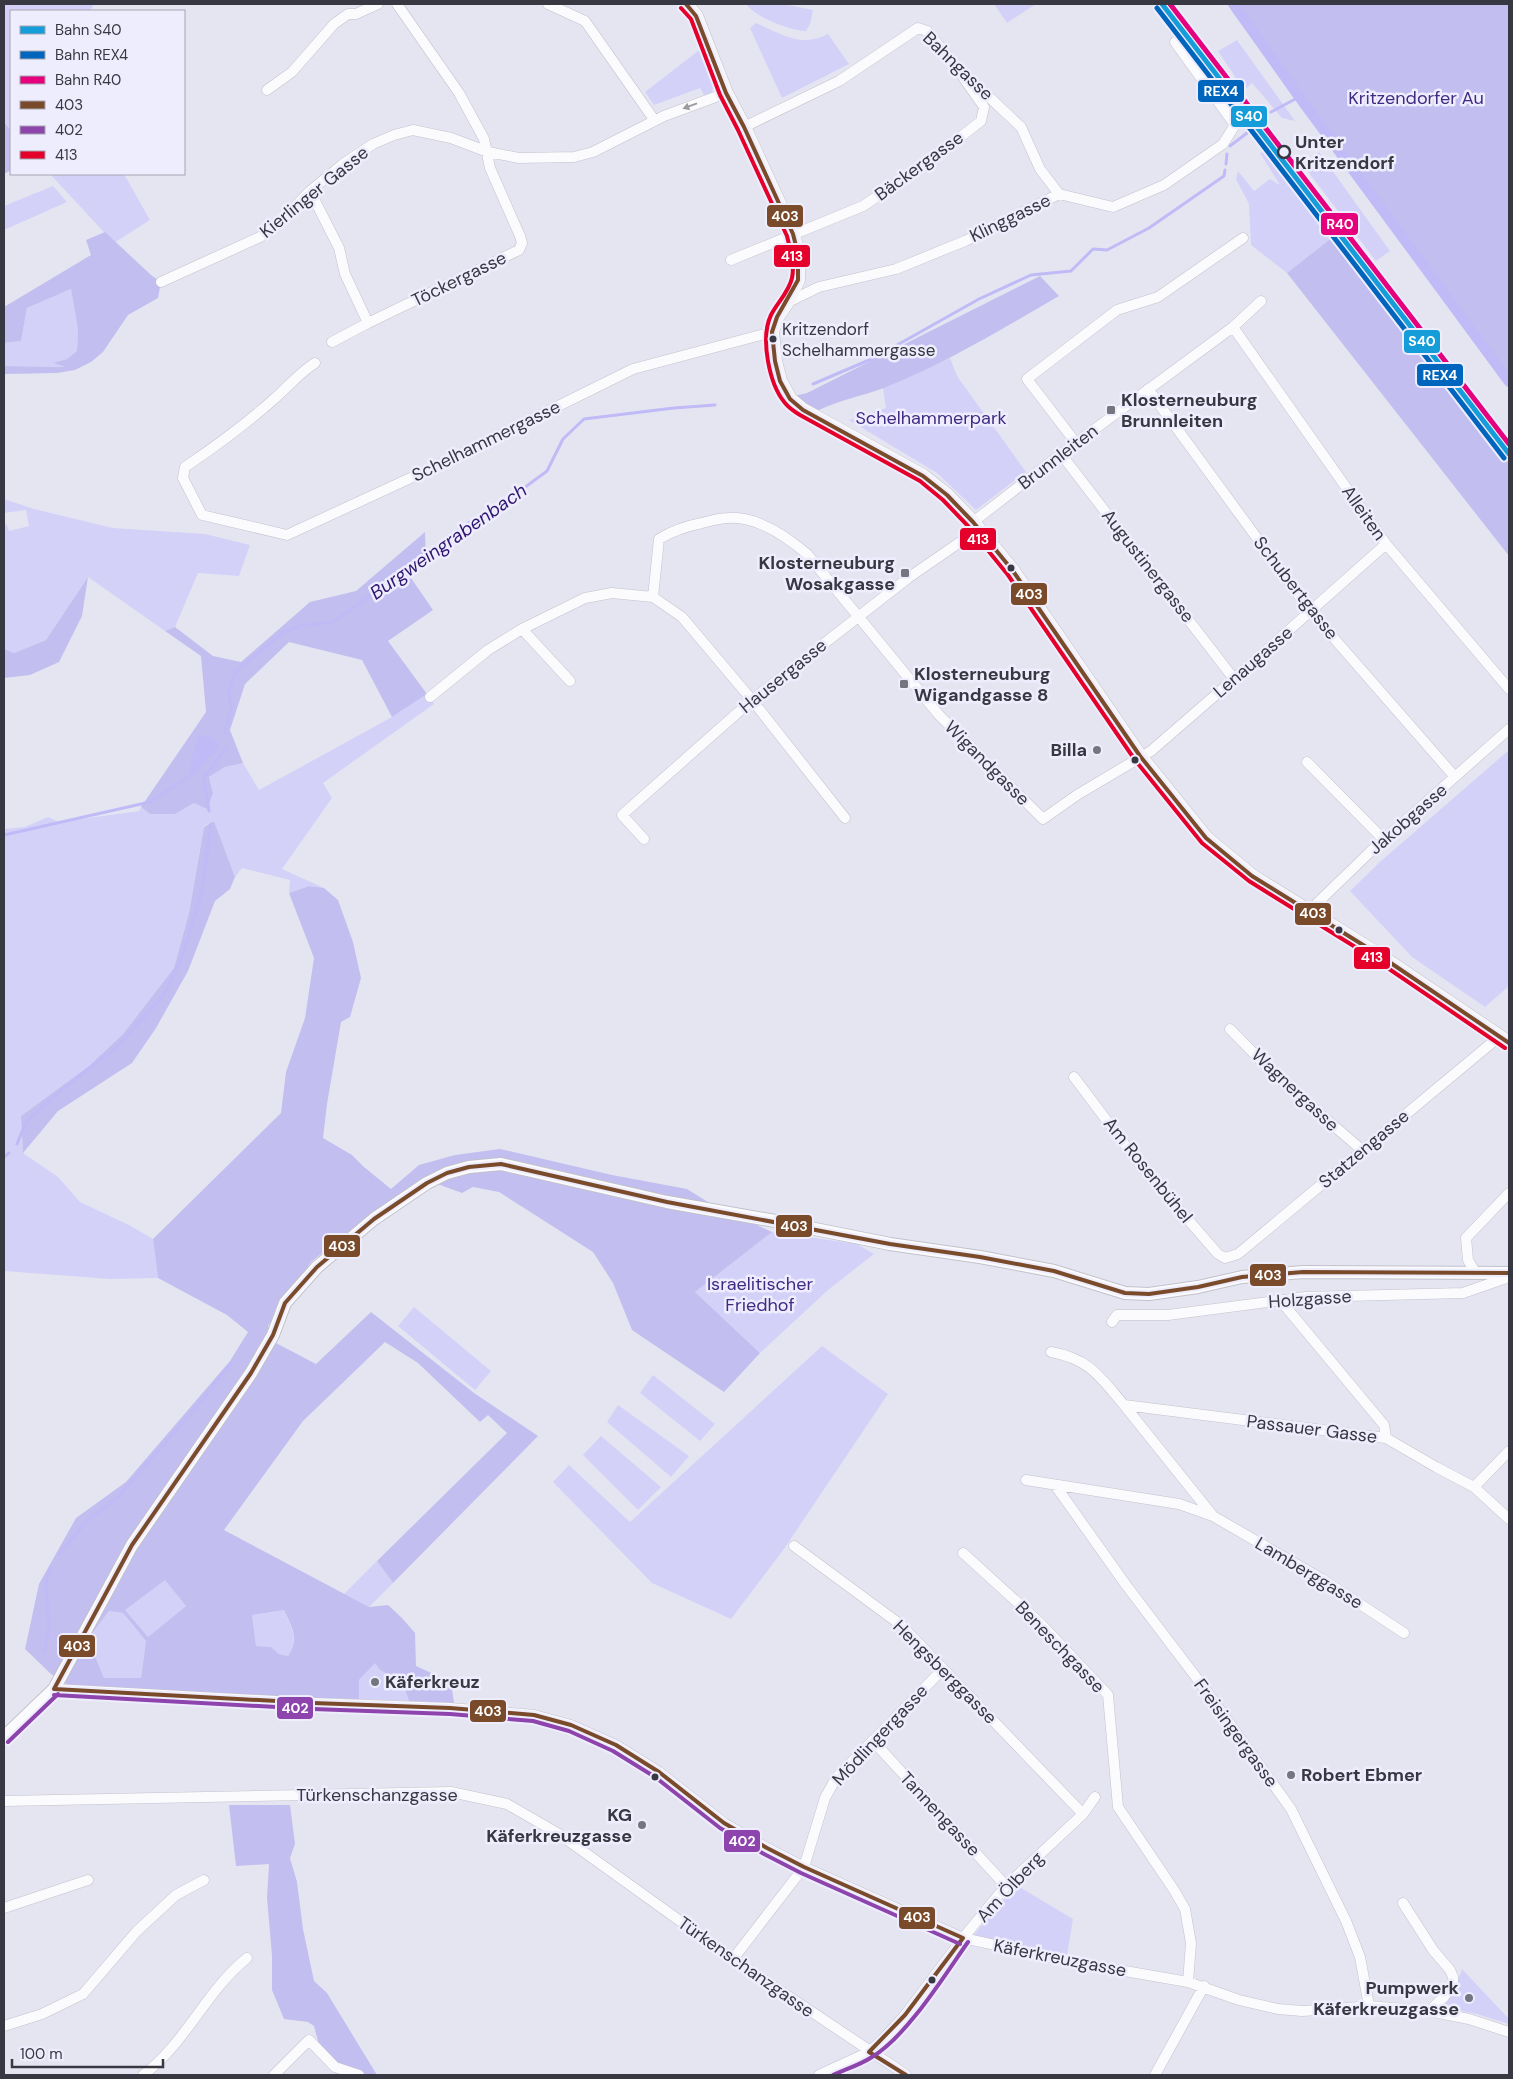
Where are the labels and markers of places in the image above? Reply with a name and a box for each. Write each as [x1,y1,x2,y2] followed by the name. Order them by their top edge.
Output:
[1295,130,1394,175] place label: Unter Kritzendorf
[1277,145,1291,159] marker: Unter Kritzendorf
[782,318,935,361] place label: Kritzendorf Schelhammergasse
[768,334,778,344] marker: Kritzendorf Schelhammergasse
[1121,388,1257,433] place label: Klosterneuburg Brunnleiten
[1105,404,1117,416] marker: Klosterneuburg Brunnleiten
[759,551,895,596] place label: Klosterneuburg Wosakgasse
[1006,563,1016,573] unlabelled marker
[899,567,911,579] marker: Klosterneuburg Wosakgasse
[914,662,1050,707] place label: Klosterneuburg Wigandgasse 8
[898,678,910,690] marker: Klosterneuburg Wigandgasse 8
[1050,738,1087,762] place label: Billa
[1091,744,1103,756] marker: Billa
[1130,755,1140,765] unlabelled marker
[1334,925,1344,935] unlabelled marker
[385,1670,480,1694] place label: Käferkreuz
[369,1676,381,1688] marker: Käferkreuz
[1301,1763,1422,1787] place label: Robert Ebmer
[1285,1769,1297,1781] marker: Robert Ebmer
[650,1772,660,1782] unlabelled marker
[486,1803,632,1848] place label: KG Käferkreuzgasse
[636,1819,648,1831] marker: KG Käferkreuzgasse
[927,1975,937,1985] unlabelled marker
[1313,1976,1460,2021] place label: Pumpwerk Käferkreuzgasse
[1463,1992,1475,2004] marker: Pumpwerk Käferkreuzgasse

